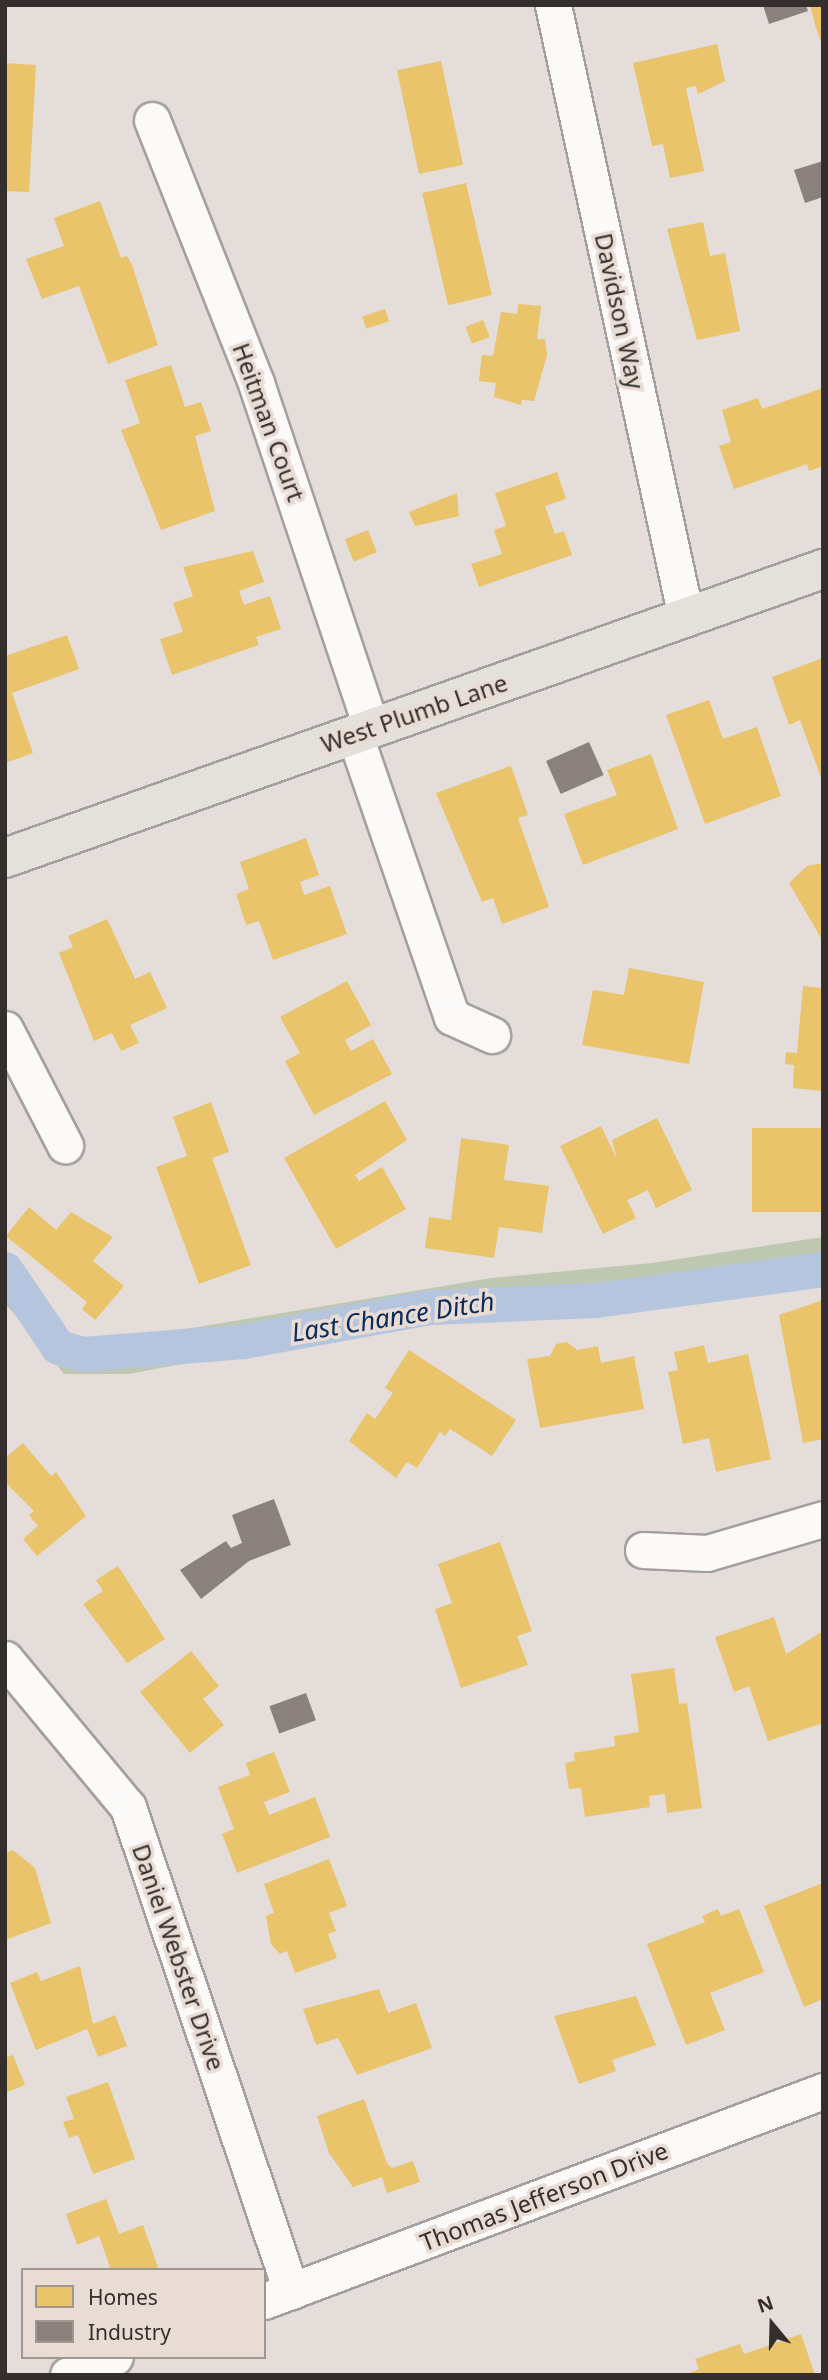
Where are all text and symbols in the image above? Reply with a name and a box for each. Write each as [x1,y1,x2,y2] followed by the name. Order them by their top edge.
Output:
[589,230,651,392] street label: Davidson Way
[227,339,311,505] street label: Heitman Court
[317,668,511,758] street label: West Plumb Lane
[289,1286,497,1348] water label: Last Chance Ditch
[127,1840,231,2074] street label: Daniel Webster Drive
[416,2135,672,2257] street label: Thomas Jefferson Drive
[21,2268,266,2359] legend
[88,2283,158,2311] text: Homes
[737,2289,807,2359] north arrow
[754,2289,777,2319] text: N
[88,2318,171,2346] text: Industry

